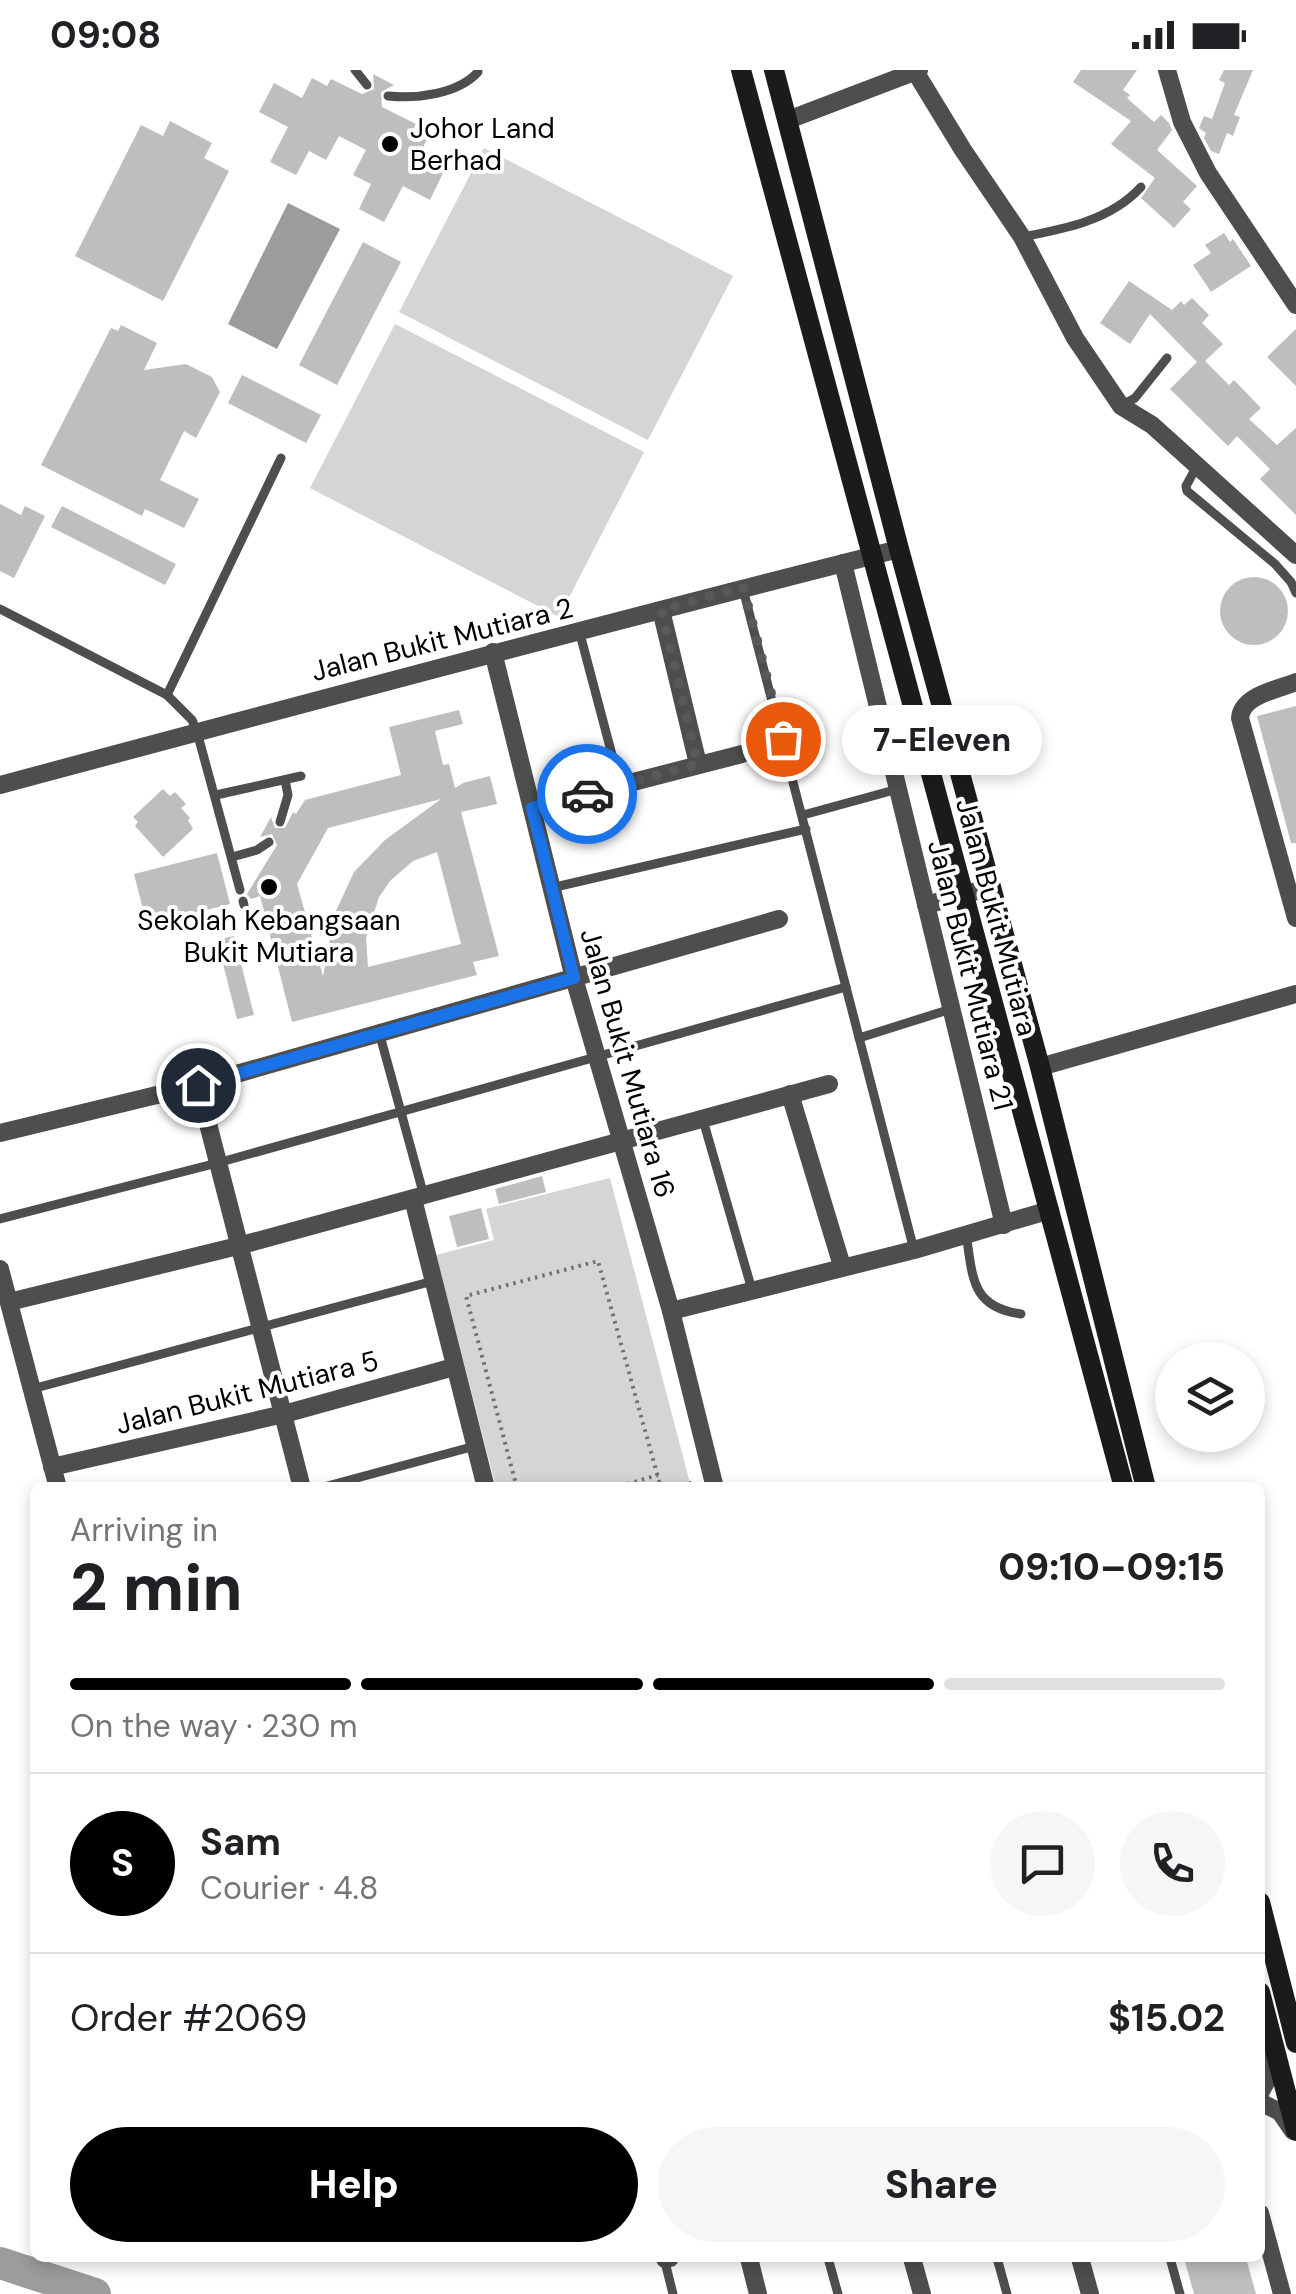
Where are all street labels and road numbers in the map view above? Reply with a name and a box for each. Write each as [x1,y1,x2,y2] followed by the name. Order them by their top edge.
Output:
[308,589,577,690] street label: Jalan Bukit Mutiara 2
[947,794,1046,1040] street label: Jalan Bukit Mutiara
[919,836,1022,1114] street label: Jalan Bukit Mutiara 21
[571,924,684,1202] street label: Jalan Bukit Mutiara 16
[112,1342,382,1443] street label: Jalan Bukit Mutiara 5

